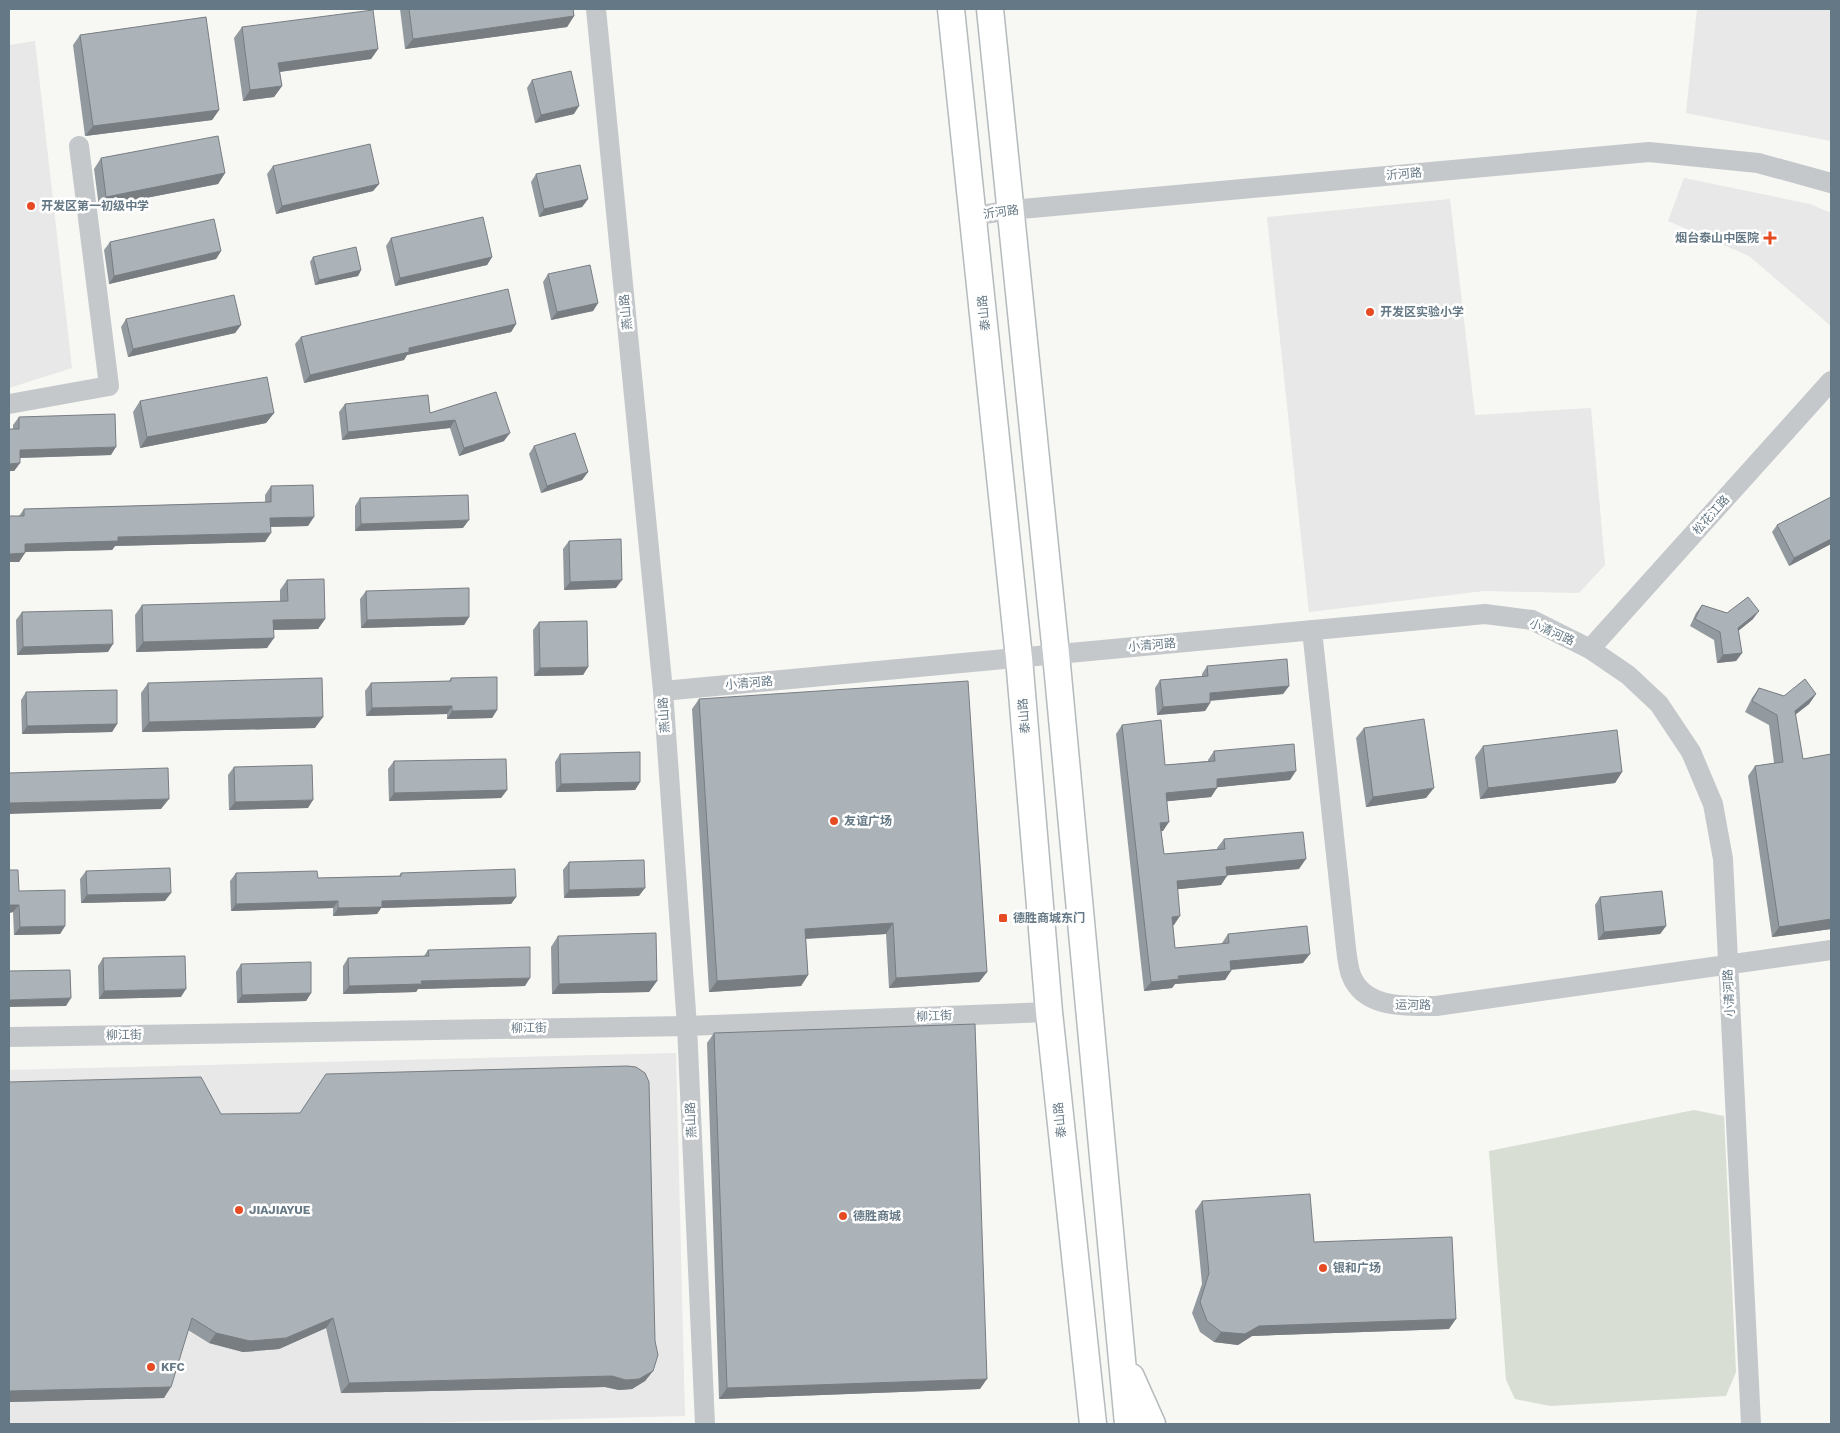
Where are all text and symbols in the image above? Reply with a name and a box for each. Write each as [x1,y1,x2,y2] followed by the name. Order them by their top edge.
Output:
[1385,165,1423,183] street label: 沂河路
[41,199,149,213] place label: 开发区第一初级中学
[25,200,37,212] marker: 开发区第一初级中学
[982,203,1020,221] street label: 沂河路
[1675,231,1759,245] place label: 烟台泰山中医院
[1763,231,1777,245] marker: 烟台泰山中医院
[617,293,635,331] street label: 燕山路
[975,294,993,332] street label: 泰山路
[1380,305,1464,319] place label: 开发区实验小学
[1364,306,1376,318] marker: 开发区实验小学
[1690,492,1732,538] street label: 松花江路
[1527,616,1577,648] street label: 小清河路
[1127,636,1177,654] street label: 小清河路
[724,674,774,692] street label: 小清河路
[656,697,672,733] street label: 燕山路
[1015,697,1033,735] street label: 泰山路
[844,814,892,828] place label: 友谊广场
[828,815,840,827] marker: 友谊广场
[1013,911,1085,925] place label: 德胜商城东门
[997,912,1009,924] marker: 德胜商城东门
[1721,969,1737,1017] street label: 小清河路
[1395,998,1431,1012] street label: 运河路
[916,1008,952,1024] street label: 柳江街
[511,1021,547,1035] street label: 柳江街
[106,1028,142,1042] street label: 柳江街
[1051,1101,1069,1139] street label: 泰山路
[683,1102,699,1138] street label: 燕山路
[249,1203,311,1217] place label: JIAJIAYUE
[233,1204,245,1216] marker: JIAJIAYUE
[853,1209,901,1223] place label: 德胜商城
[837,1210,849,1222] marker: 德胜商城
[1333,1261,1381,1275] place label: 银和广场
[1317,1262,1329,1274] marker: 银和广场
[161,1360,185,1374] place label: KFC
[145,1361,157,1373] marker: KFC

